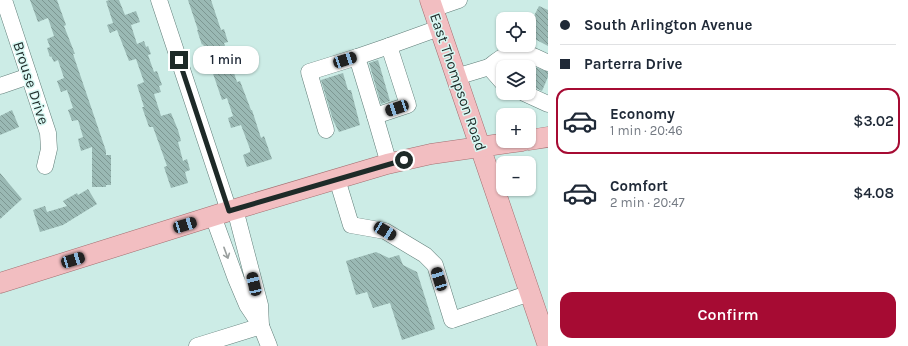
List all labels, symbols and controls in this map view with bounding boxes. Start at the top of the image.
street label: East Thompson Road [426,11,490,153]
map controls [496,12,536,196]
button: locate [496,12,536,52]
text: South Arlington Avenue [584,16,752,34]
street label: Brouse Drive [9,39,53,127]
callout: 1 min [193,46,259,74]
route end [170,51,188,69]
car [332,51,358,69]
text: 1 min [210,52,242,67]
text: Parterra Drive [584,55,682,73]
button: layers [496,60,536,100]
car [384,98,410,118]
icon: car [562,103,598,139]
text: Economy [610,105,675,123]
button: + [496,108,536,148]
text: $3.02 [853,112,894,130]
text: 1 min · 20:46 [610,123,683,138]
route start [395,151,413,169]
button: − [496,156,536,196]
icon: car [562,175,598,211]
text: Comfort [610,177,668,195]
text: $4.08 [853,184,894,202]
text: 2 min · 20:47 [610,195,685,210]
car [172,216,198,234]
car [372,220,398,242]
one-way arrow [223,246,231,258]
car [60,251,86,269]
car [430,266,448,292]
car [245,271,263,297]
button: Confirm [560,292,896,338]

